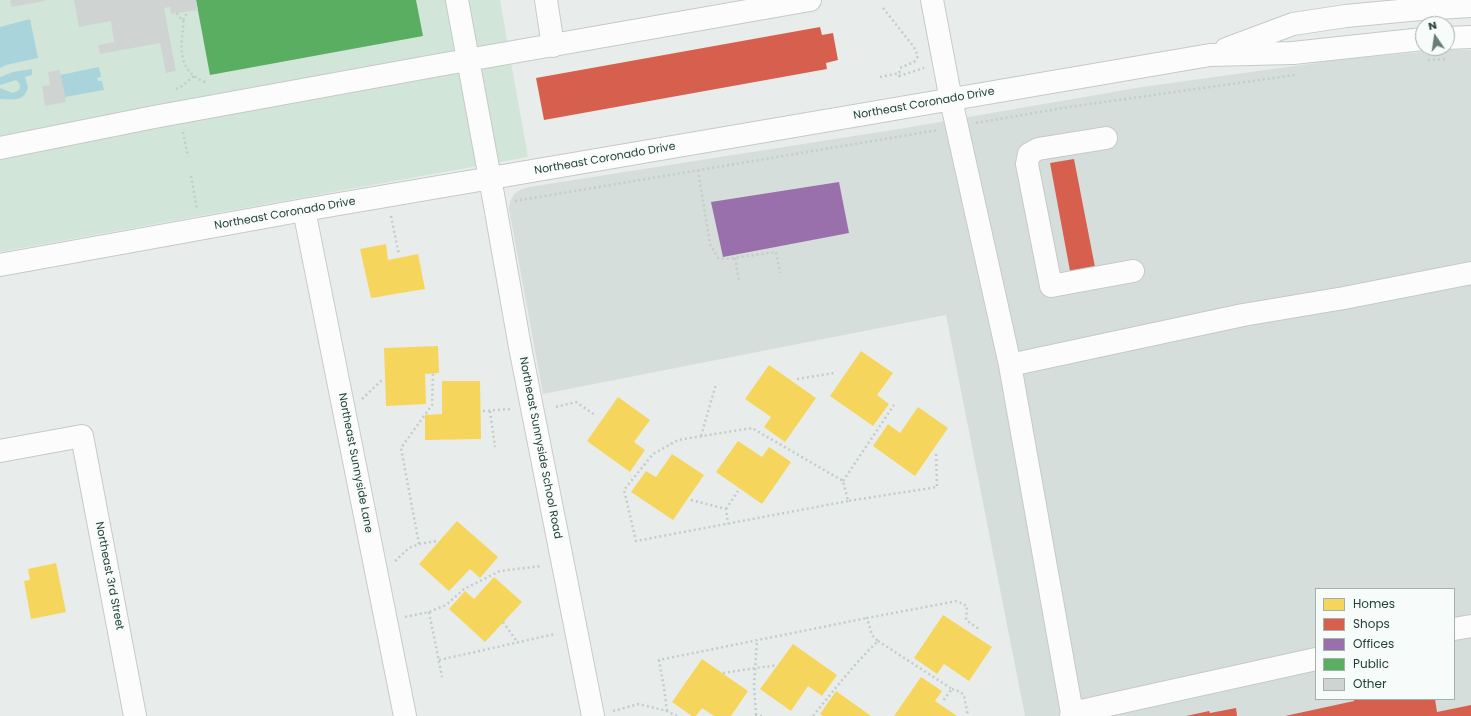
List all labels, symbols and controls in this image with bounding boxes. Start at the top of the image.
north arrow [1415,16,1455,56]
text: N [1427,17,1438,34]
street label: Northeast Coronado Drive [852,85,996,123]
street label: Northeast Coronado Drive [533,140,677,178]
street label: Northeast Coronado Drive [213,195,357,233]
street label: Northeast Sunnyside School Road [516,356,564,540]
street label: Northeast Sunnyside Lane [335,392,375,534]
street label: Northeast 3rd Street [92,521,126,631]
legend [1315,588,1455,700]
text: Homes [1353,595,1395,612]
text: Shops [1353,615,1390,632]
text: Offices [1353,635,1394,652]
text: Public [1353,655,1389,672]
text: Other [1353,675,1386,692]

